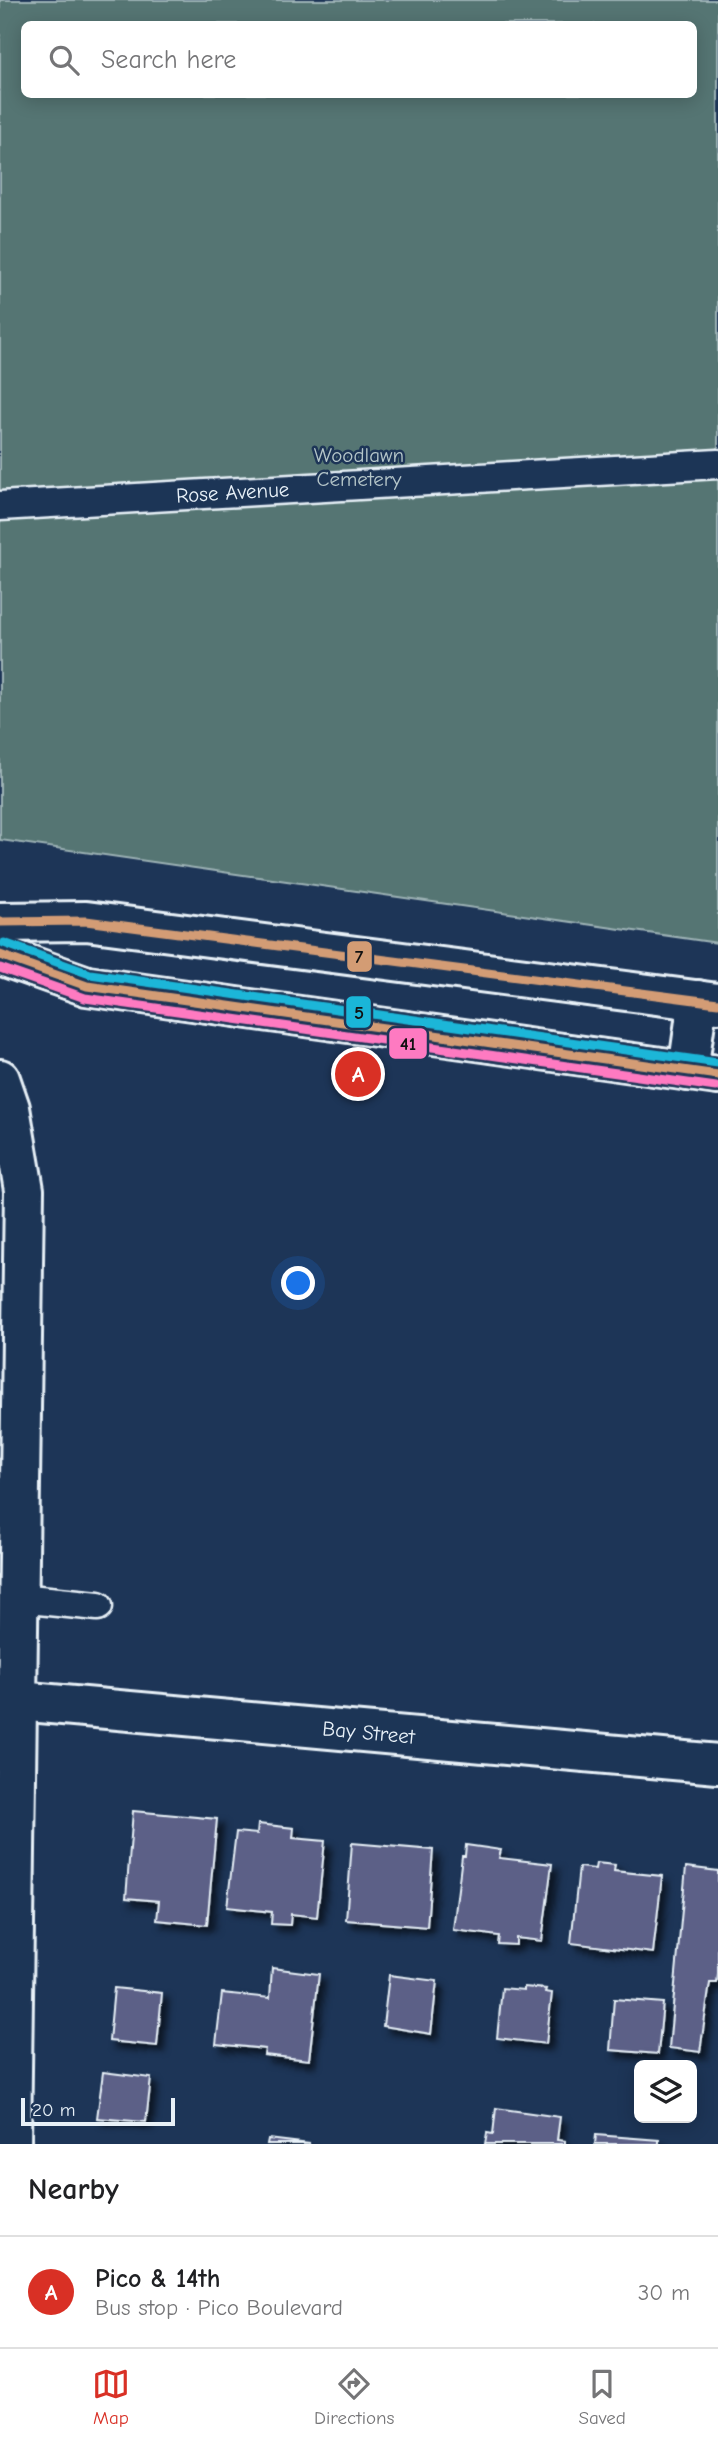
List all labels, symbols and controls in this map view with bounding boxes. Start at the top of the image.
search box [21,21,697,98]
icon: search [45,41,83,79]
text: Search here [101,45,236,75]
park label: Woodlawn Cemetery [314,443,404,491]
street label: Rose Avenue [175,477,290,508]
line badge: 7 [346,940,373,973]
text: 7 [355,946,364,968]
line badge: 5 [345,995,372,1029]
text: 5 [354,1002,364,1024]
line badge: 41 [388,1027,428,1060]
text: 41 [400,1033,416,1055]
pin: A [335,1048,381,1100]
your location [281,1266,315,1300]
street label: Bay Street [321,1716,417,1749]
map controls [634,2060,697,2123]
button: layers [634,2060,697,2123]
scale bar [21,2095,175,2127]
text: 20 m [32,2099,76,2121]
text: Nearby [28,2172,119,2207]
text: Pico & 14th [95,2264,221,2294]
text: A [45,2279,57,2306]
text: 30 m [638,2279,690,2306]
text: Bus stop · Pico Boulevard [95,2294,343,2321]
tab: Map [92,2365,130,2429]
tab: Directions [314,2365,394,2429]
tab: Saved [579,2365,626,2429]

